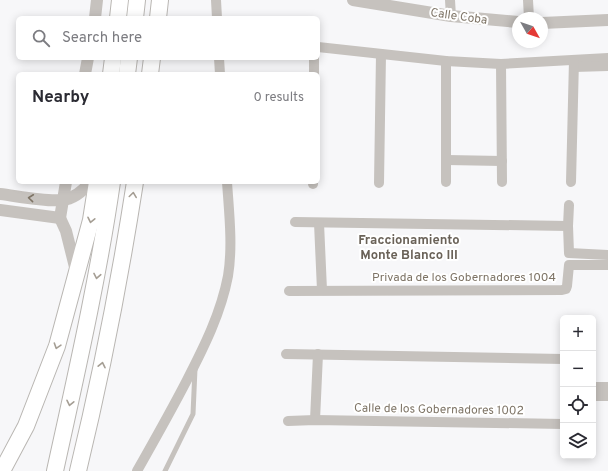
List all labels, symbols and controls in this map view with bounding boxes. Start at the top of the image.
street label: Calle Coba [429,5,488,29]
north arrow [512,12,548,48]
search box [16,16,320,60]
icon: search [30,27,52,49]
text: Search here [62,29,142,48]
text: Nearby [32,87,89,109]
text: 0 results [253,90,304,106]
one-way arrow [128,192,137,198]
one-way arrow [28,194,34,203]
one-way arrow [87,217,95,224]
district label: Fraccionamiento Monte Blanco III [358,233,460,264]
street label: Privada de los Gobernadores 1004 [372,270,556,286]
one-way arrow [93,273,102,279]
map controls [560,315,596,459]
button: + [560,315,596,351]
one-way arrow [53,342,62,349]
button: − [560,351,596,387]
one-way arrow [97,361,105,368]
button: locate [560,387,596,423]
one-way arrow [67,400,75,406]
street label: Calle de los Gobernadores 1002 [354,401,524,419]
button: layers [560,423,596,459]

